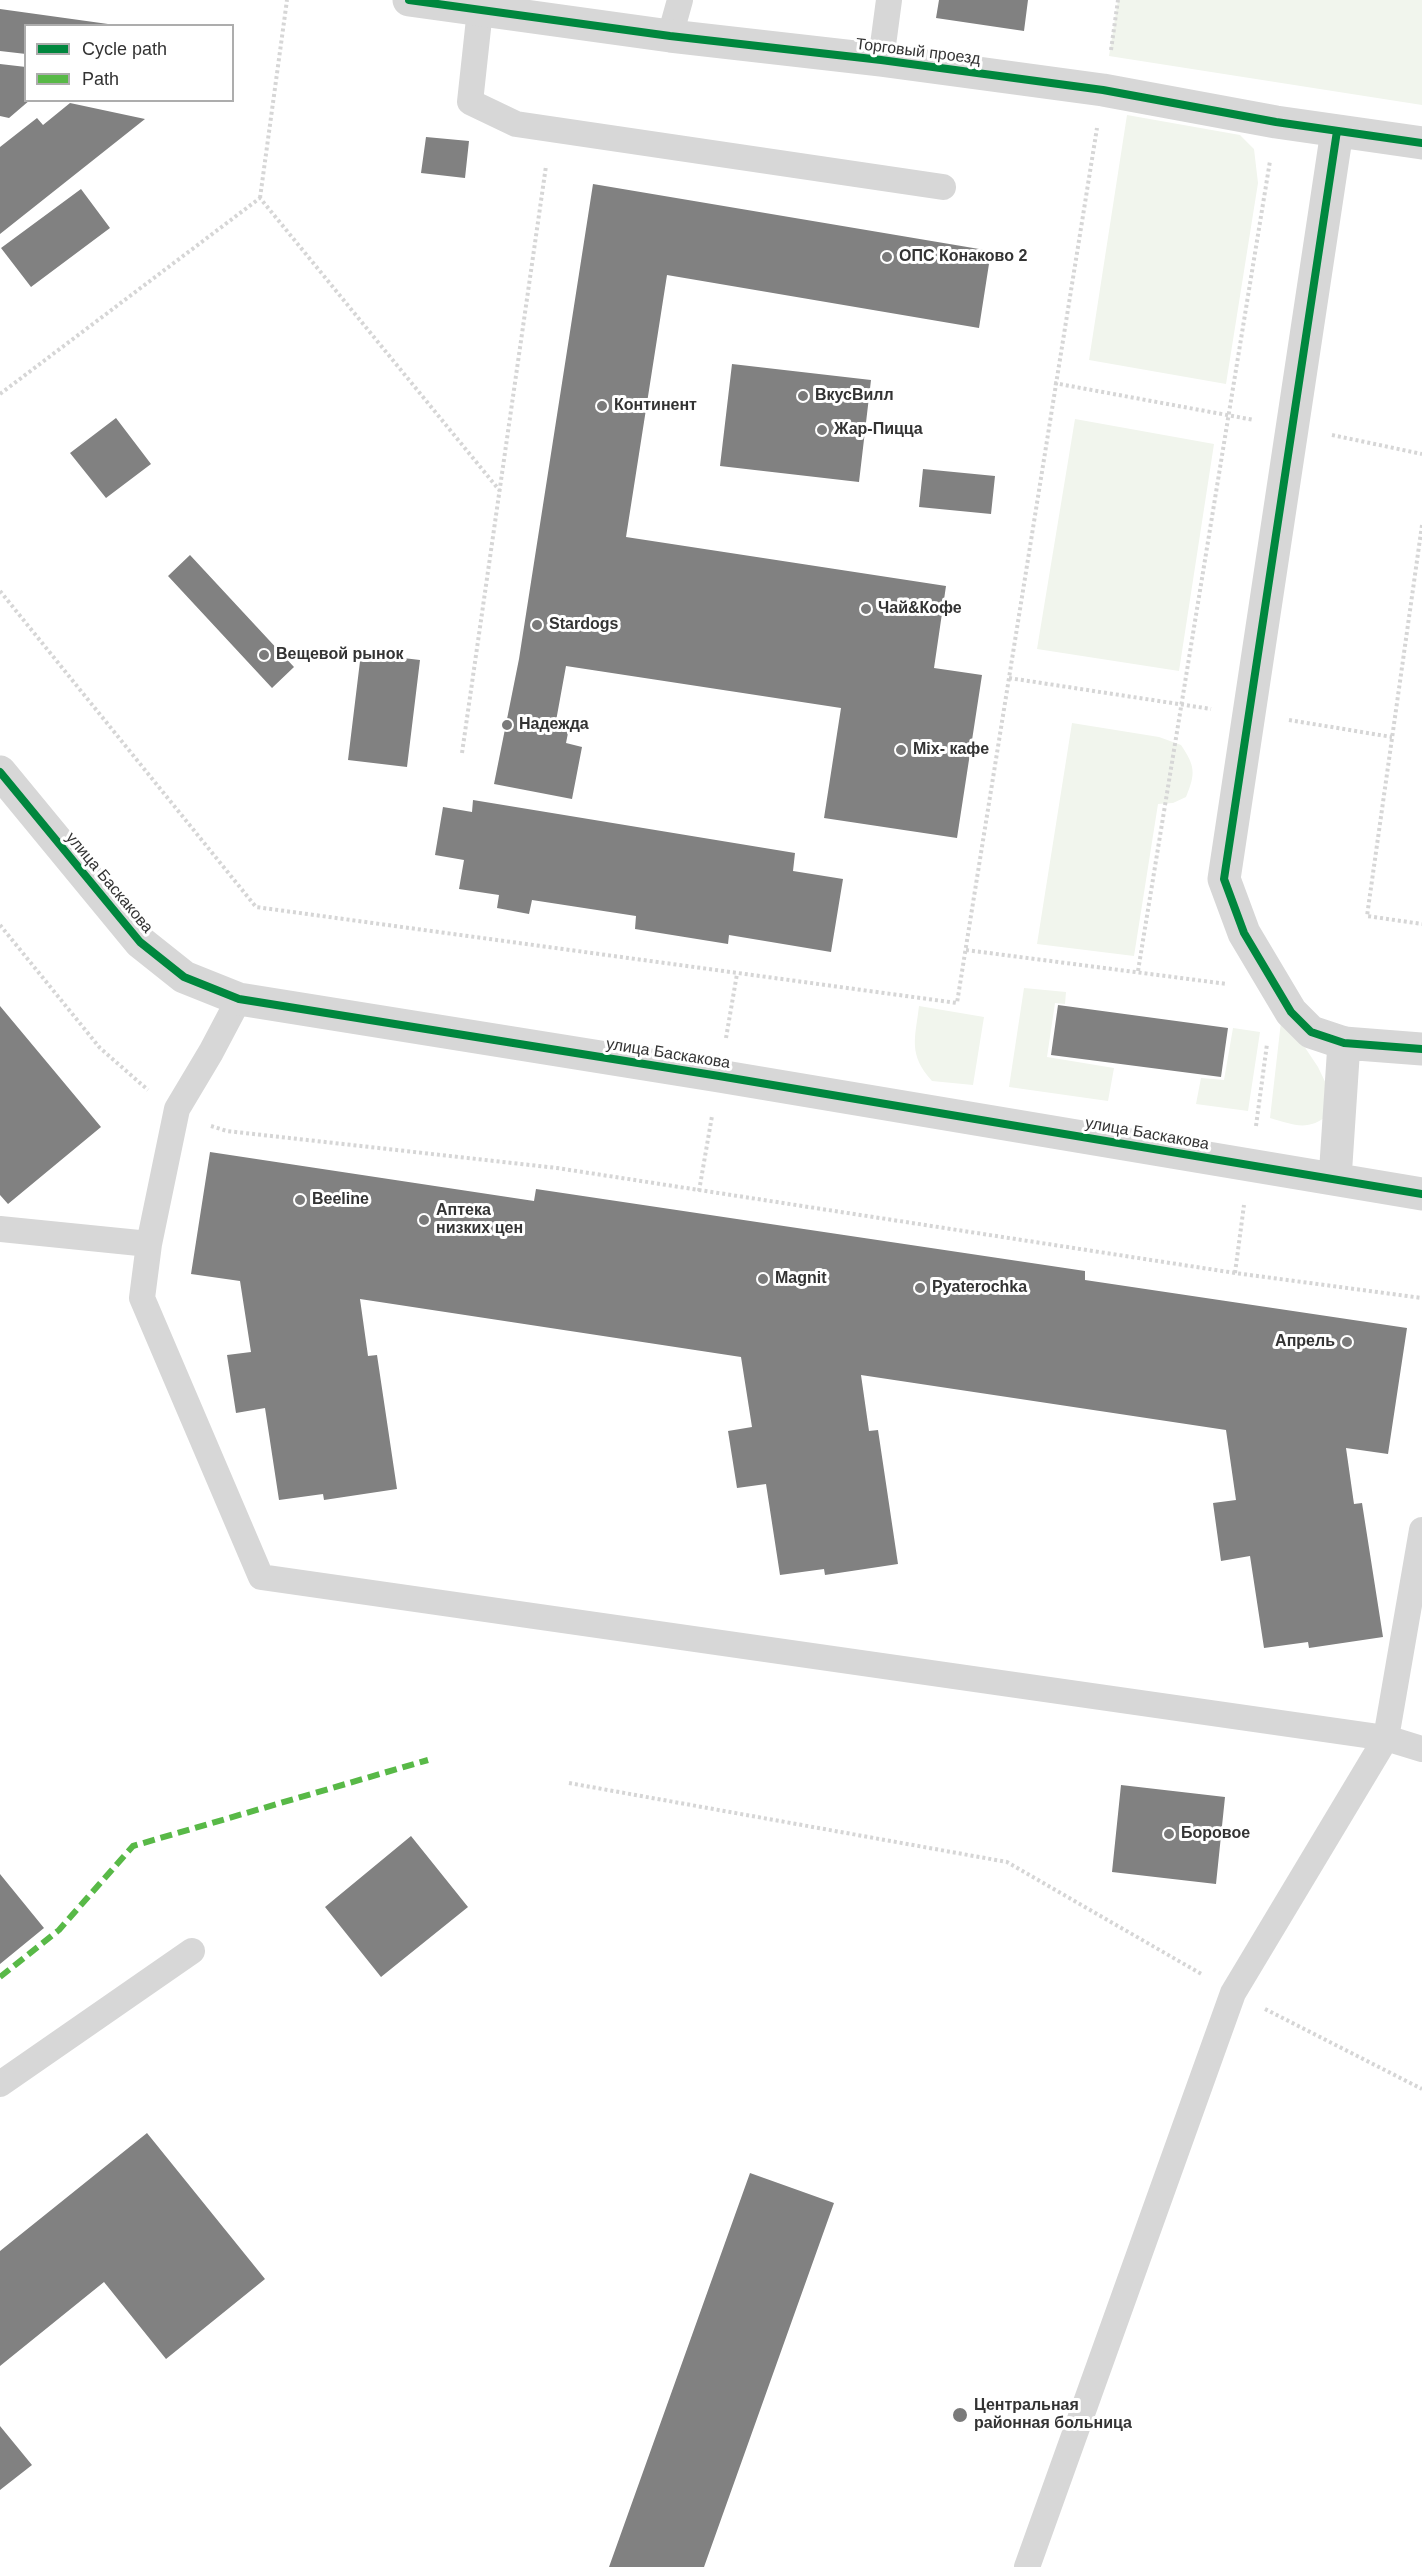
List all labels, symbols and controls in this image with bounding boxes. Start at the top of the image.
legend [24,24,234,102]
street label: Торговый проезд [855,35,981,69]
text: Cycle path [82,39,167,59]
text: Path [82,69,119,89]
place label: ОПС Конаково 2 [899,247,1027,267]
marker: ОПС Конаково 2 [880,250,894,264]
place label: ВкусВилл [815,386,894,406]
marker: ВкусВилл [796,389,810,403]
place label: Континент [614,396,697,416]
marker: Континент [595,399,609,413]
place label: Жар-Пицца [834,420,923,440]
marker: Жар-Пицца [815,423,829,437]
place label: Чай&Кофе [878,599,962,619]
marker: Чай&Кофе [859,602,873,616]
place label: Stardogs [549,615,618,635]
marker: Stardogs [530,618,544,632]
place label: Вещевой рынок [276,645,403,665]
marker: Вещевой рынок [257,648,271,662]
place label: Надежда [519,715,589,735]
marker: Надежда [500,718,514,732]
place label: Mix- кафе [913,740,989,760]
marker: Mix- кафе [894,743,908,757]
street label: улица Баскакова [61,829,157,937]
street label: улица Баскакова [605,1035,731,1073]
street label: улица Баскакова [1084,1114,1210,1154]
place label: Beeline [312,1190,369,1210]
marker: Beeline [293,1193,307,1207]
place label: Аптека низких цен [436,1201,523,1239]
marker: Аптека низких цен [417,1213,431,1227]
place label: Magnit [775,1269,827,1289]
marker: Magnit [756,1272,770,1286]
place label: Pyaterochka [932,1278,1027,1298]
marker: Pyaterochka [913,1281,927,1295]
place label: Апрель [1275,1332,1335,1352]
marker: Апрель [1340,1335,1354,1349]
place label: Боровое [1181,1824,1250,1844]
marker: Боровое [1162,1827,1176,1841]
place label: Центральная районная больница [974,2396,1132,2434]
marker: Центральная районная больница [951,2406,969,2424]

